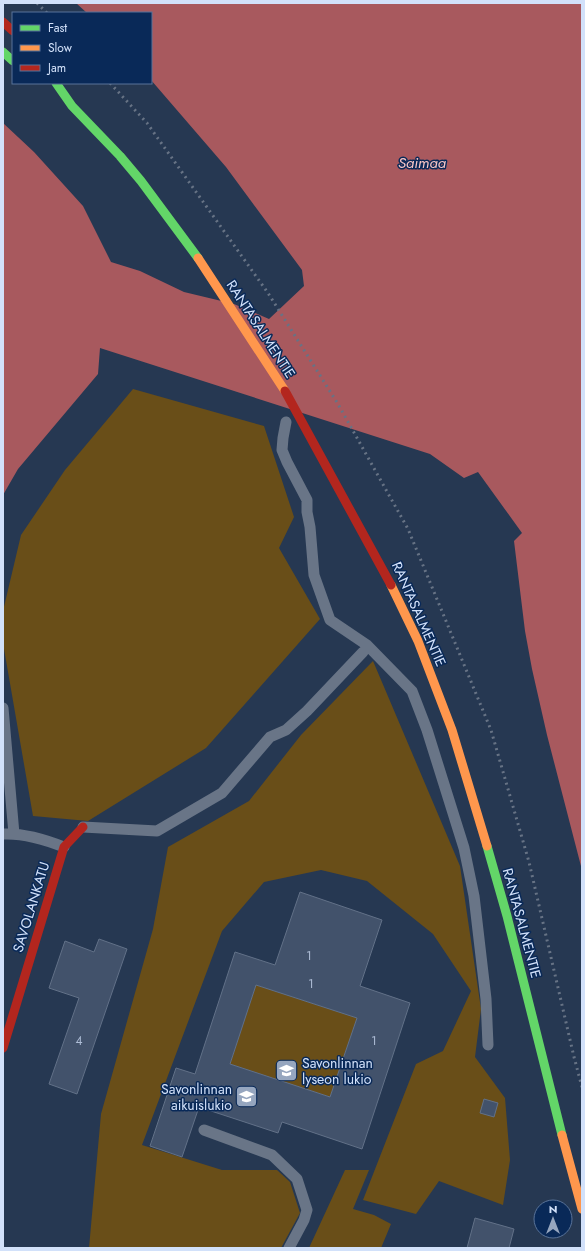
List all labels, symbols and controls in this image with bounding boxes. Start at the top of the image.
legend [12,12,152,84]
text: Fast [48,19,67,37]
text: Slow [48,39,73,57]
text: Jam [46,59,66,77]
water label: Saimaa [398,152,447,174]
street label: RANTASALMENTIE [222,276,300,382]
street label: RANTASALMENTIE [387,558,451,670]
street label: SAVOLANKATU [8,859,54,955]
street label: RANTASALMENTIE [498,866,546,980]
house number: 1 [306,947,312,965]
house number: 1 [308,975,314,993]
house number: 4 [76,1032,83,1050]
house number: 1 [371,1032,377,1050]
place label: Savonlinnan lyseon lukio [302,1053,373,1089]
school or university icon: Savonlinnan lyseon lukio [273,1058,299,1084]
place label: Savonlinnan aikuislukio [161,1079,232,1115]
school or university icon: Savonlinnan aikuislukio [234,1084,260,1110]
north arrow [533,1199,573,1239]
text: N [549,1201,557,1217]

